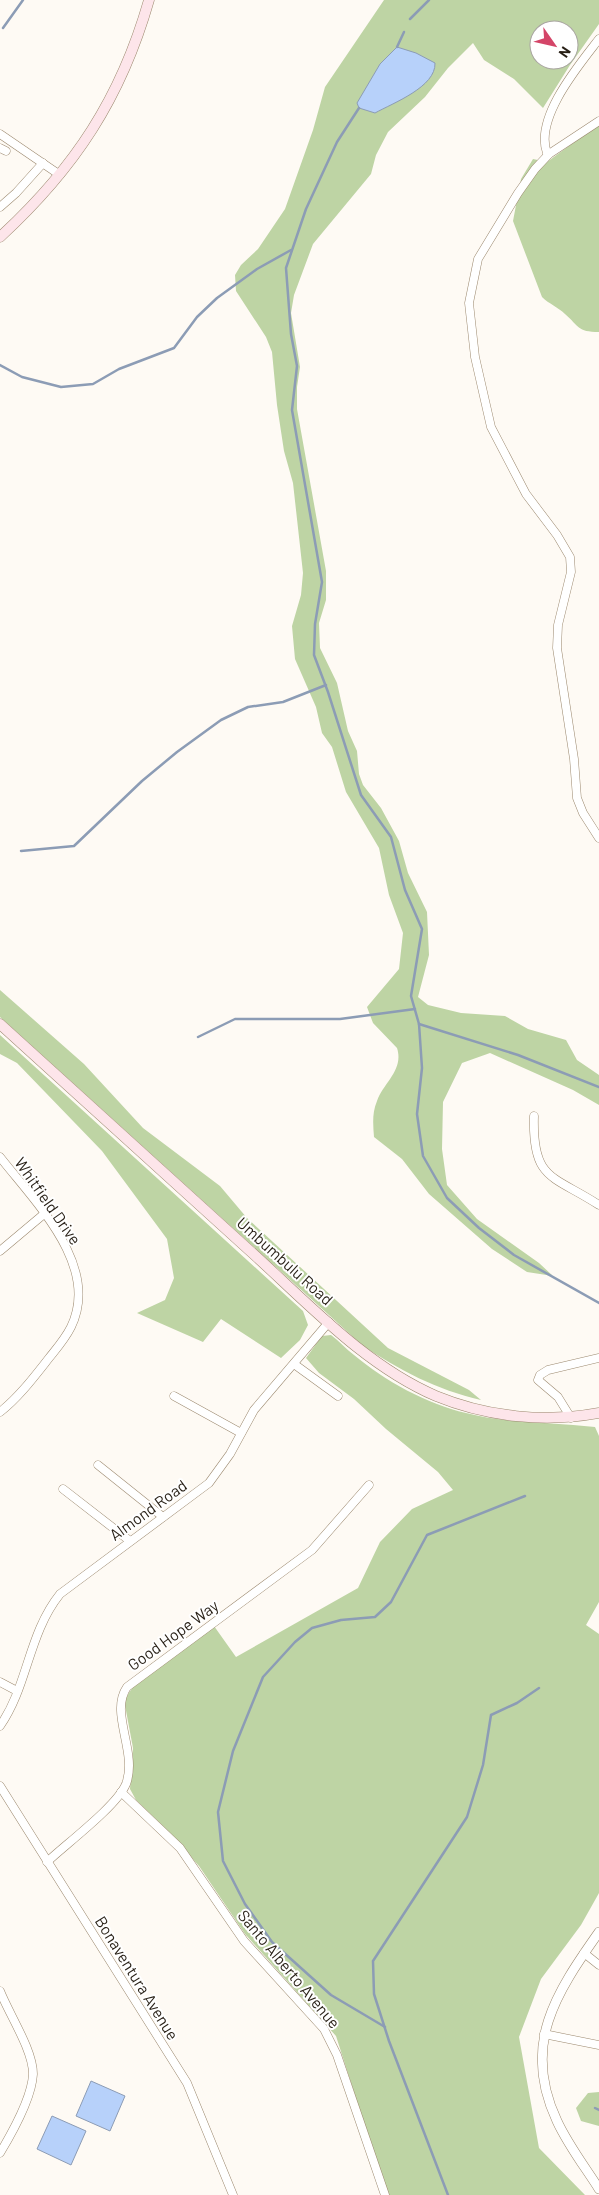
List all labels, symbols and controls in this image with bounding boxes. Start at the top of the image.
north arrow [529,20,579,70]
text: N [556,44,575,61]
street label: Whitfield Drive [11,1153,85,1248]
street label: Umbumbulu Road [234,1213,337,1309]
street label: Almond Road [105,1475,190,1544]
street label: Good Hope Way [124,1595,222,1674]
street label: Santo Alberto Avenue [234,1906,344,2032]
street label: Bonaventura Avenue [92,1912,183,2043]

